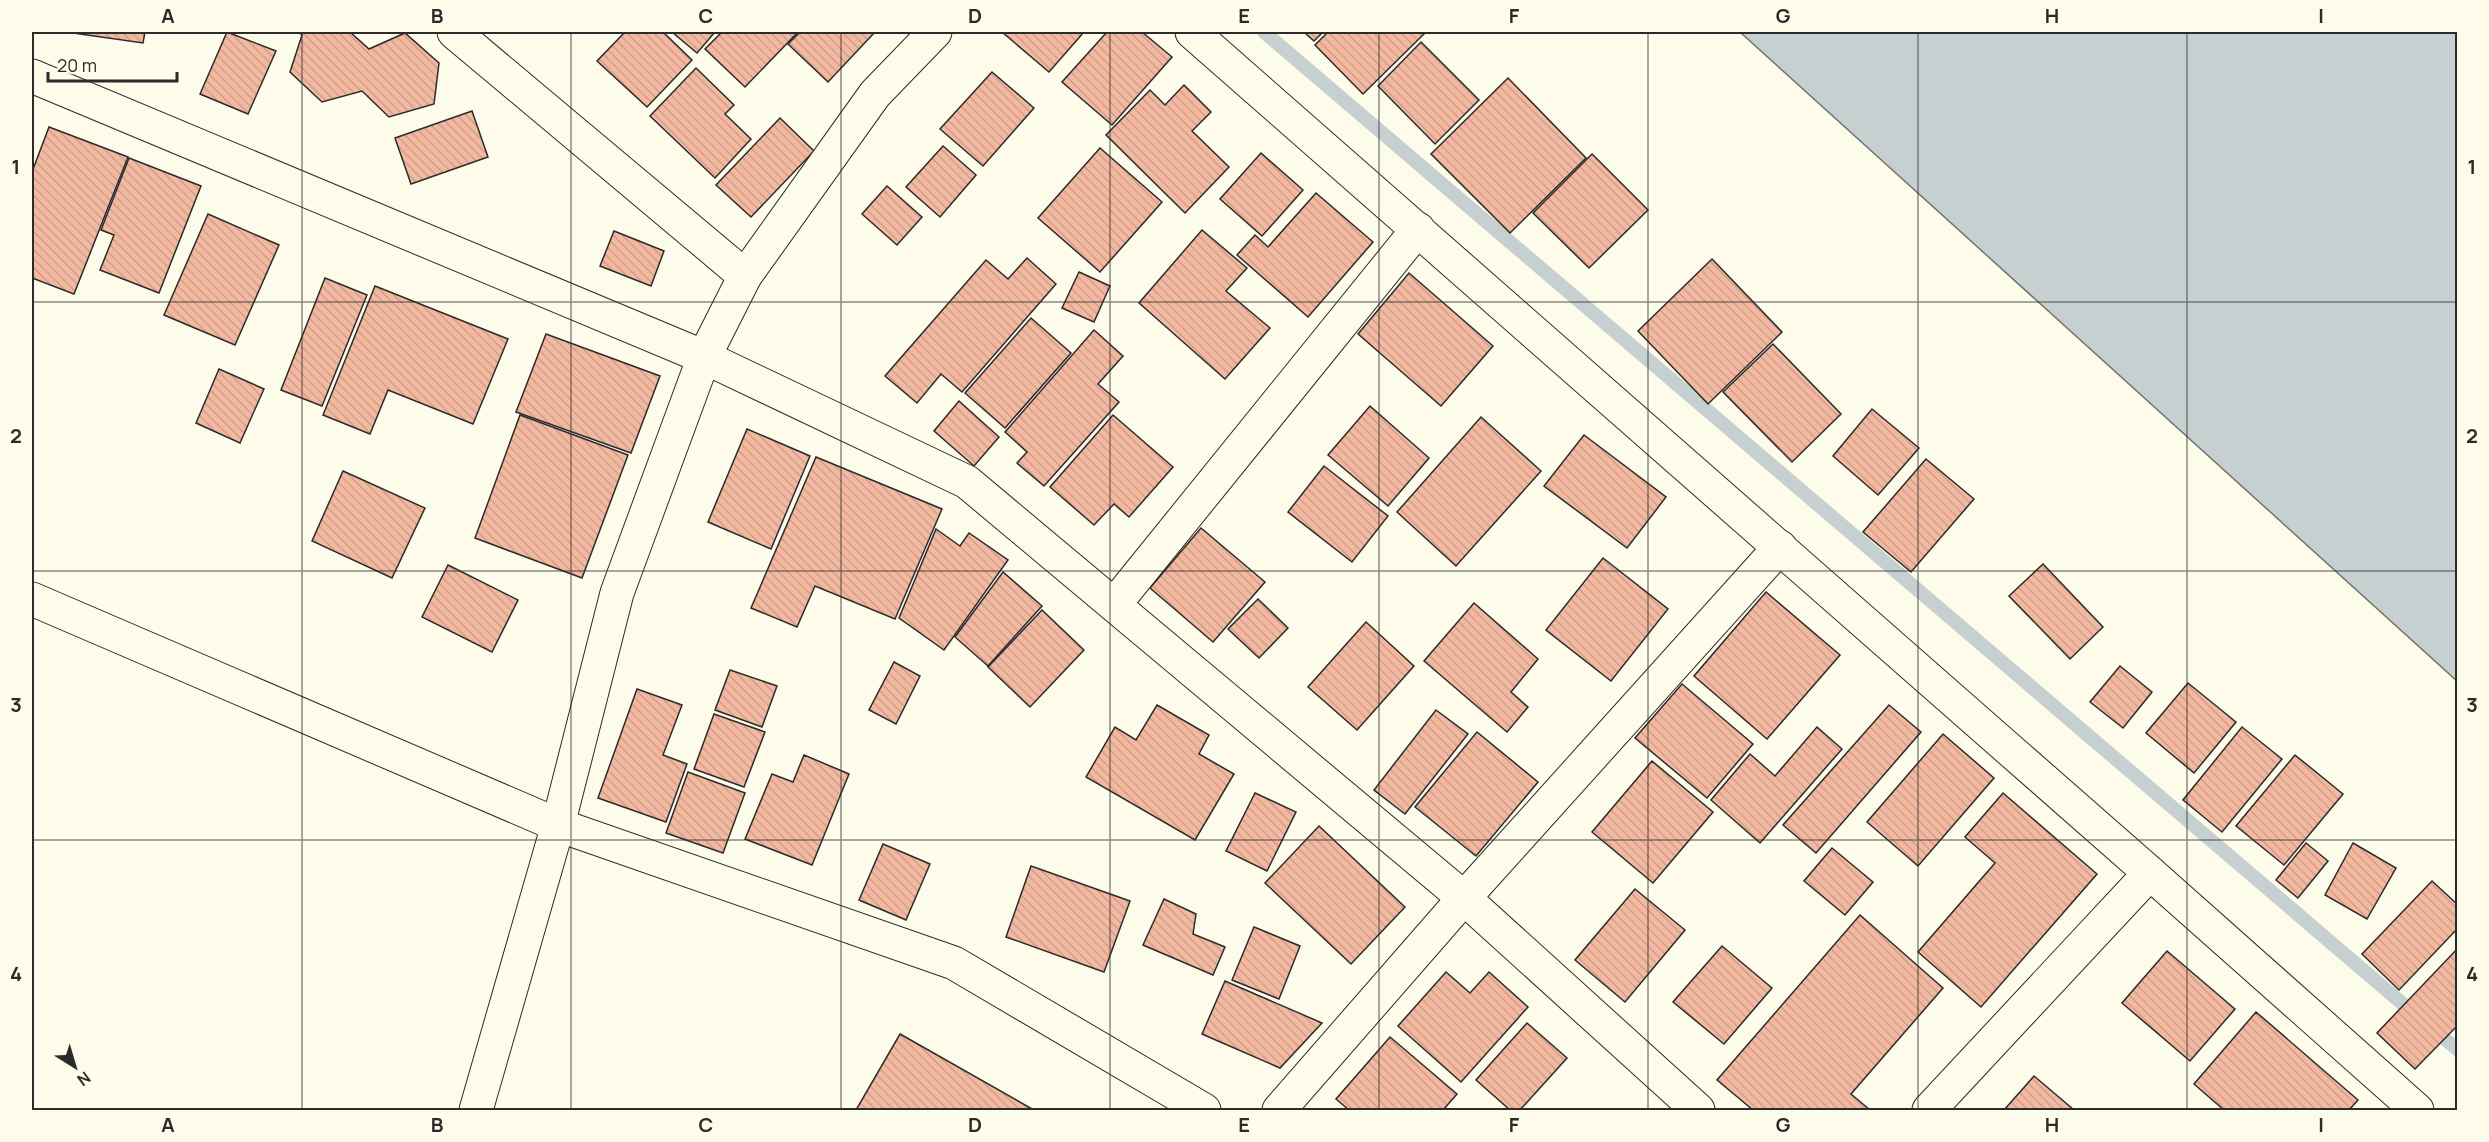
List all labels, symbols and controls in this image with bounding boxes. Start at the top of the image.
text: A [161,2,175,29]
text: B [431,2,444,29]
text: C [699,2,713,29]
text: D [968,2,982,29]
text: E [1238,2,1250,29]
text: F [1509,2,1520,29]
text: G [1776,2,1791,29]
text: H [2045,2,2059,29]
text: I [2318,2,2324,29]
scale bar [48,45,177,83]
text: 20 m [57,53,97,77]
text: 1 [12,153,20,180]
text: 1 [2468,153,2476,180]
text: 2 [10,422,22,449]
text: 2 [2466,422,2478,449]
text: 3 [10,691,22,718]
text: 3 [2466,691,2478,718]
text: 4 [10,960,22,987]
text: 4 [2466,960,2478,987]
north arrow [45,1037,105,1097]
text: N [73,1067,95,1091]
text: A [161,1111,175,1138]
text: B [431,1111,444,1138]
text: C [699,1111,713,1138]
text: D [968,1111,982,1138]
text: E [1238,1111,1250,1138]
text: F [1509,1111,1520,1138]
text: G [1776,1111,1791,1138]
text: H [2045,1111,2059,1138]
text: I [2318,1111,2324,1138]

